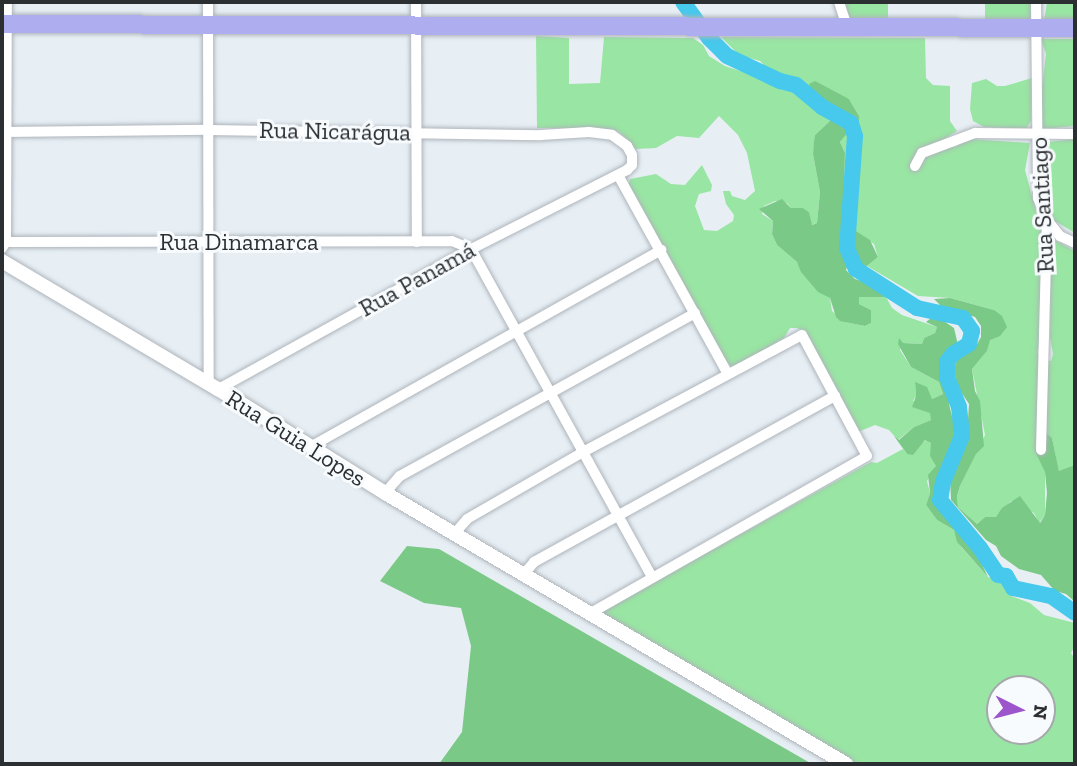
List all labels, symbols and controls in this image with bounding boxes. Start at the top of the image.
street label: Rua Nicarágua [259,115,411,147]
street label: Rua Santiago [1024,136,1060,274]
street label: Rua Dinamarca [159,228,319,256]
street label: Rua Panamá [354,235,480,323]
street label: Rua Guia Lopes [221,384,371,492]
north arrow [986,675,1056,745]
text: N [1028,704,1053,720]

